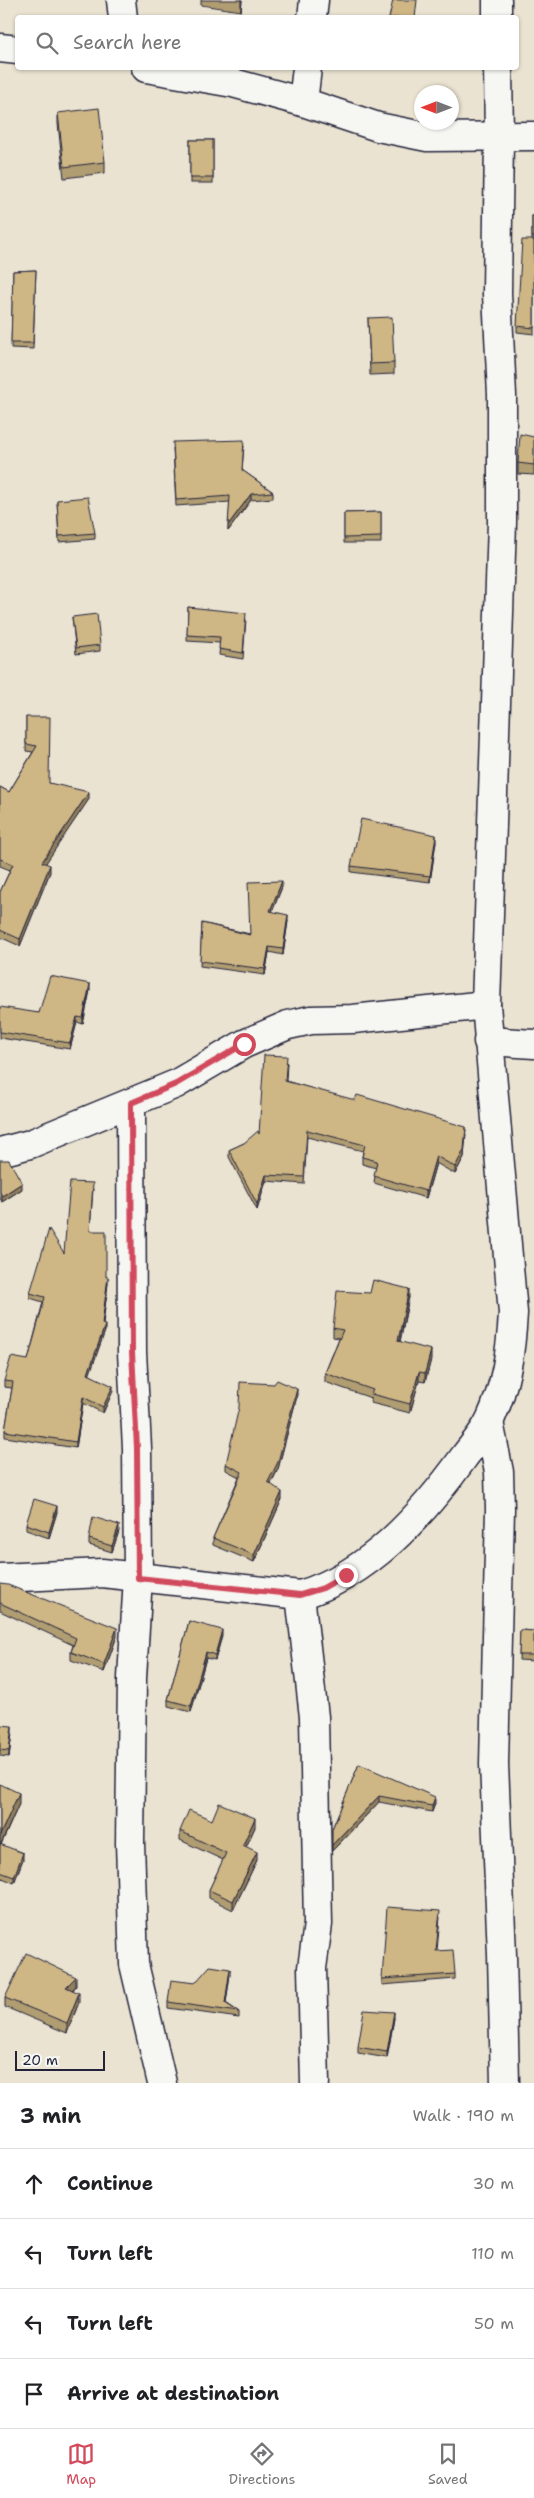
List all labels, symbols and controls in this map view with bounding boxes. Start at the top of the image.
search box [15,15,519,70]
icon: search [33,29,61,57]
text: Search here [73,30,182,55]
north arrow [414,85,459,130]
route start [233,1033,256,1056]
route end [335,1564,358,1587]
scale bar [15,2048,105,2071]
text: 20 m [22,2051,58,2069]
text: 3 min [20,2102,81,2130]
text: Walk · 190 m [412,2105,514,2126]
icon: ahead [20,2170,48,2198]
text: Continue [67,2171,153,2196]
text: 30 m [473,2173,514,2194]
icon: left [20,2240,48,2268]
text: Turn left [67,2241,153,2266]
text: 110 m [471,2243,514,2264]
icon: left [20,2310,48,2338]
text: Turn left [67,2311,153,2336]
text: 50 m [474,2313,514,2334]
icon: arrive [20,2380,48,2408]
text: Arrive at destination [67,2381,279,2406]
tab: Map [66,2440,96,2488]
tab: Directions [229,2440,296,2488]
tab: Saved [428,2440,468,2488]

